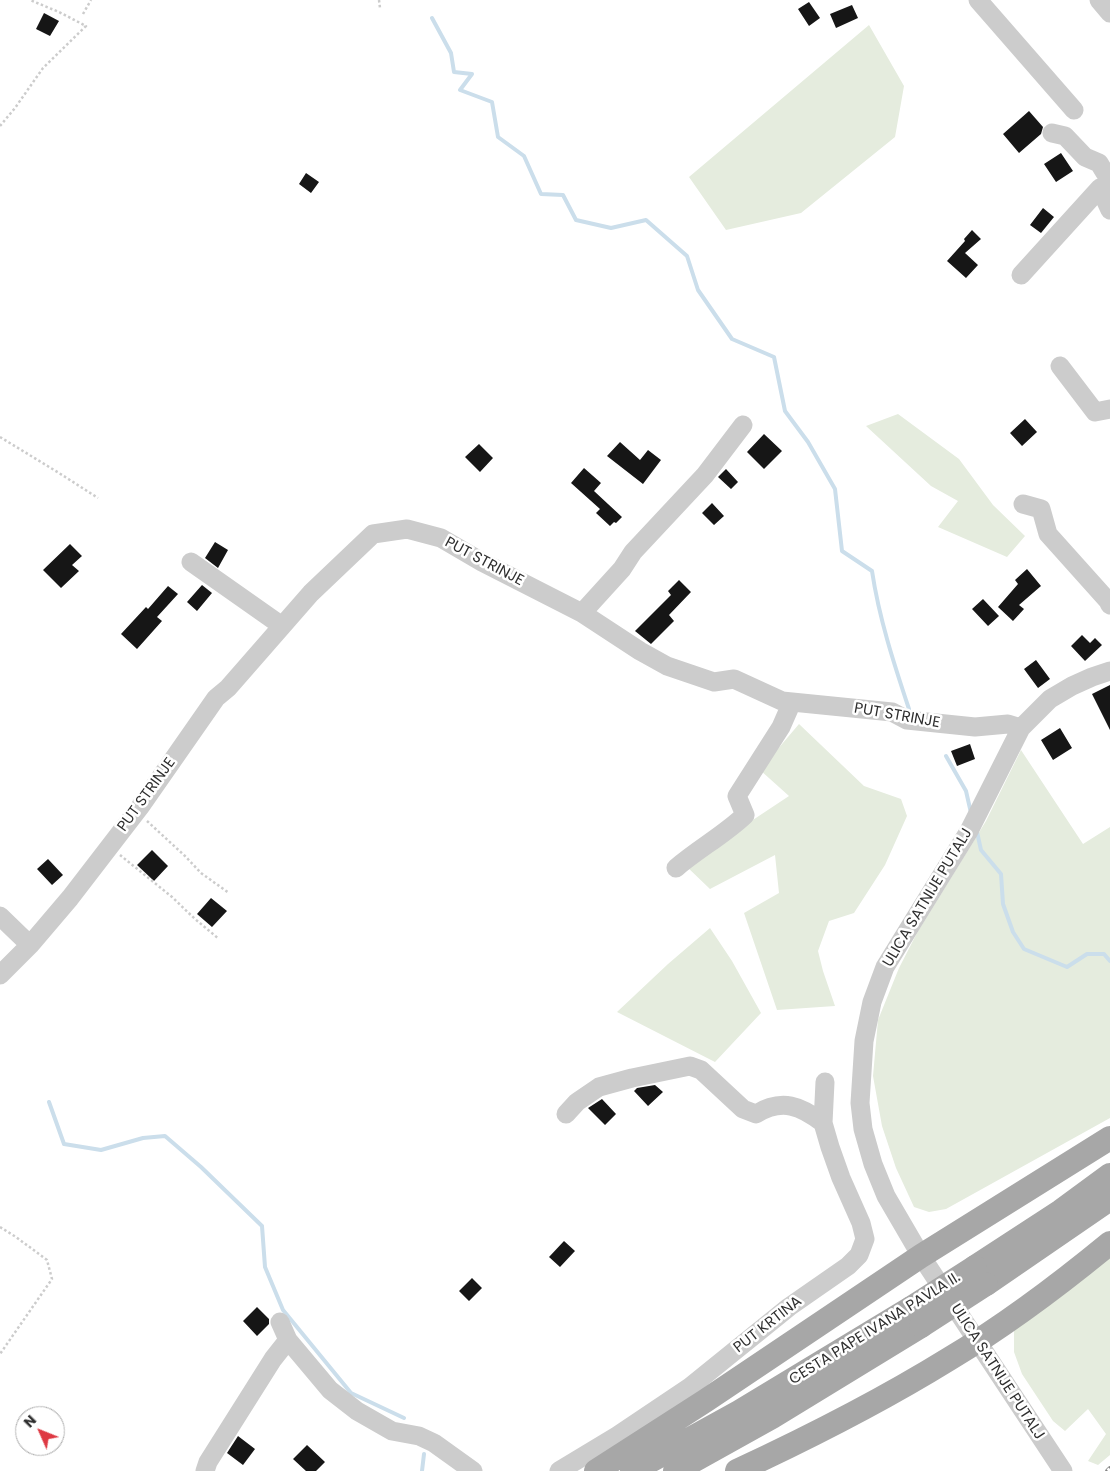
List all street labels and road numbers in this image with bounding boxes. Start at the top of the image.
street label: PUT STRINJE [441,534,527,590]
street label: PUT STRINJE [853,700,941,732]
street label: PUT STRINJE [114,755,180,835]
street label: ULICA SATNIJE PUTALJ [880,825,976,971]
street label: CESTA PAPE IVANA PAVLA II. [786,1269,964,1389]
street label: PUT KRTINA [730,1293,806,1357]
street label: ULICA SATNIJE PUTALJ [946,1301,1048,1443]

